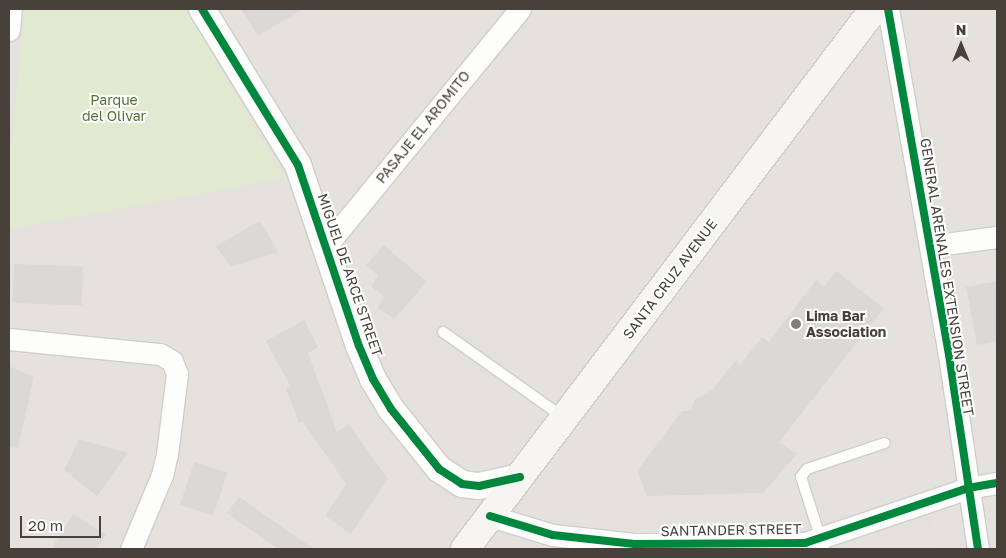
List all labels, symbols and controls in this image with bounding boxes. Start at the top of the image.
north arrow [936,20,986,70]
text: N [956,21,966,38]
street label: PASAJE EL AROMITO [372,67,474,187]
park label: Parque del Olivar [82,92,146,124]
street label: GENERAL ARENALES EXTENSION STREET [917,137,977,417]
street label: MIGUEL DE ARCE STREET [314,191,386,359]
street label: SANTA CRUZ AVENUE [619,216,721,342]
place label: Lima Bar Association [806,308,886,341]
marker: Lima Bar Association [790,318,802,330]
scale bar [22,506,104,538]
text: 20 m [28,516,63,534]
street label: SANTANDER STREET [661,520,801,540]

